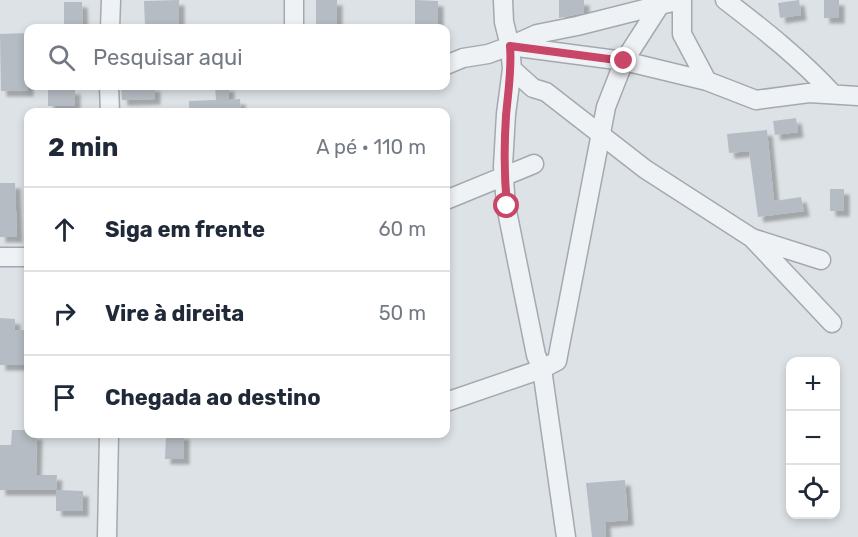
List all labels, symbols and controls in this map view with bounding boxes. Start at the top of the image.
search box [24,24,450,90]
icon: search [45,41,78,74]
text: Pesquisar aqui [93,44,243,71]
route end [610,47,636,73]
text: 2 min [48,132,118,163]
text: A pé · 110 m [316,135,426,159]
route start [493,192,519,218]
icon: ahead [48,213,81,246]
text: Siga em frente [105,216,265,243]
text: 60 m [379,217,426,241]
icon: right [48,297,81,330]
text: Vire à direita [105,300,244,327]
text: 50 m [379,301,426,325]
map controls [786,357,840,519]
button: + [786,357,840,411]
icon: arrive [48,381,81,414]
text: Chegada ao destino [105,384,321,411]
button: − [786,411,840,465]
button: locate [786,465,840,519]

